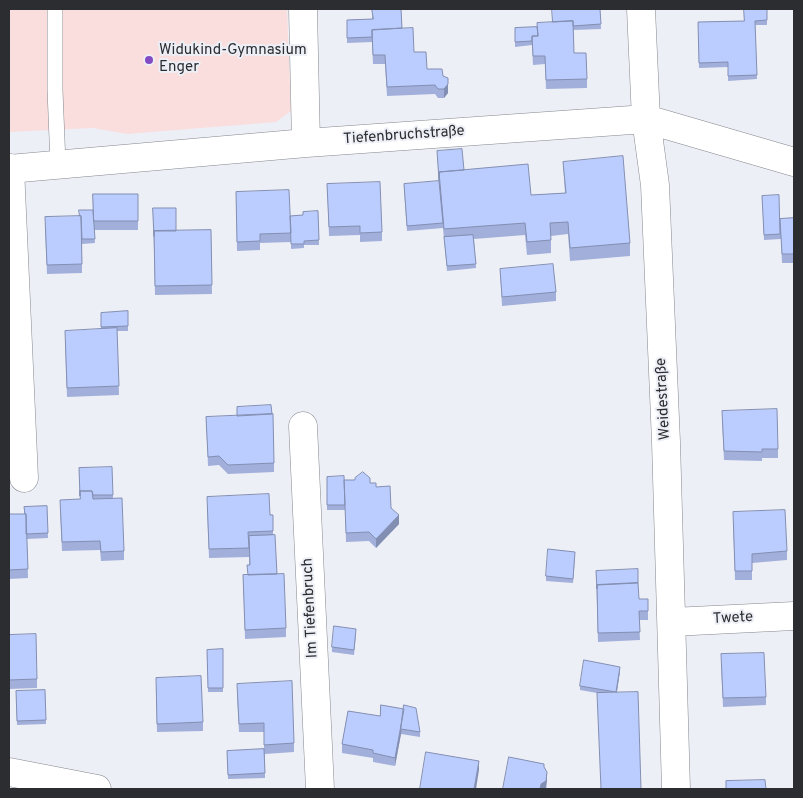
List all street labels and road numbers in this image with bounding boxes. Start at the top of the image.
street label: Tiefenbruchstraße [343,123,465,149]
street label: Weidestraße [653,357,675,441]
street label: Im Tiefenbruch [299,557,323,659]
street label: Twete [712,609,754,629]

